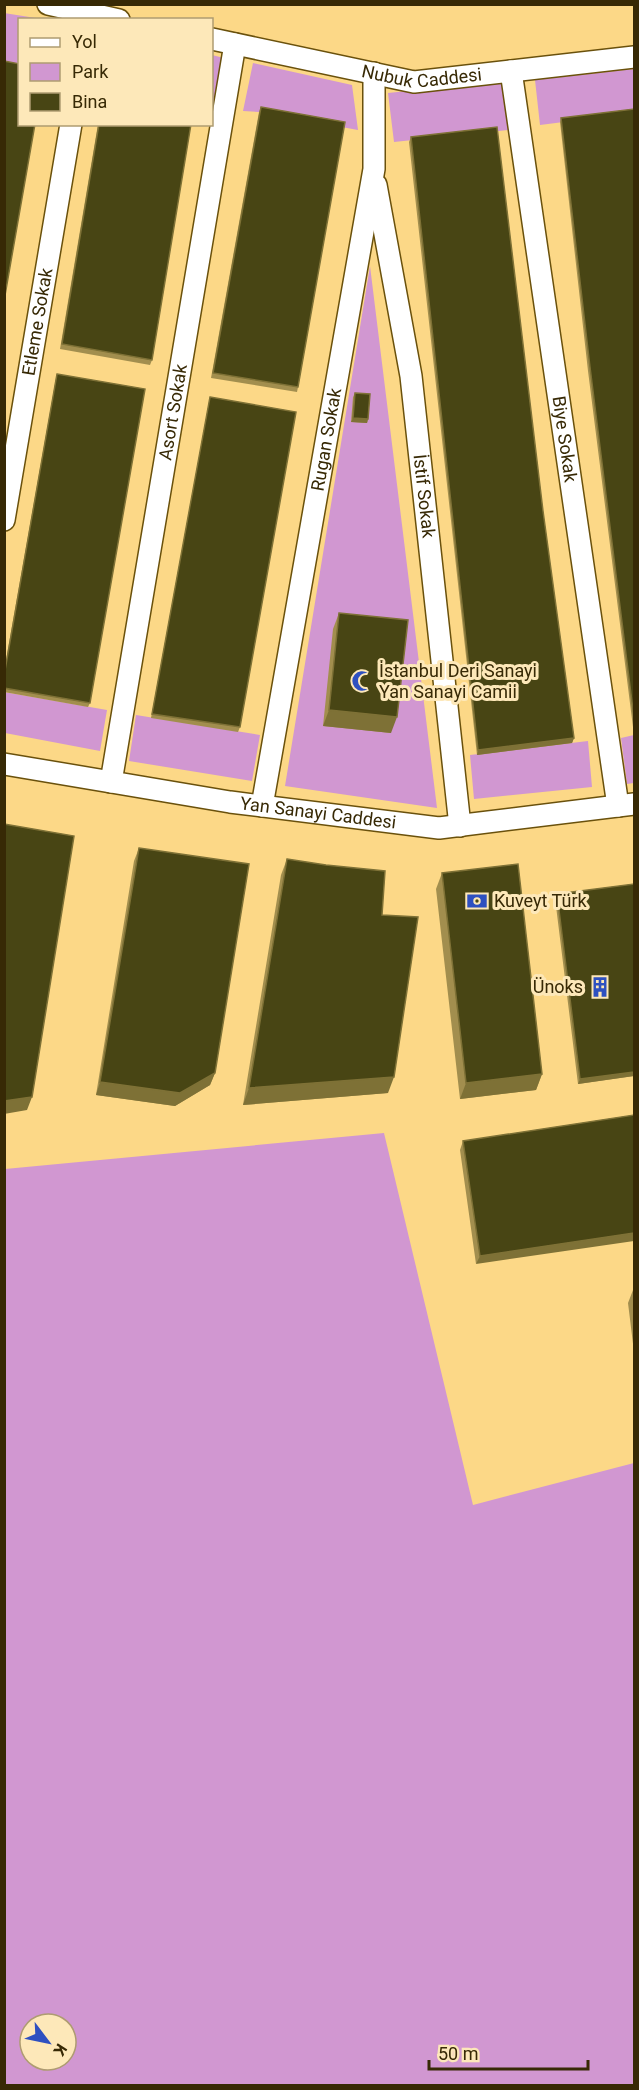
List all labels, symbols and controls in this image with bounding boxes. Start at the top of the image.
legend [18,18,213,126]
text: Yol [72,31,97,52]
street label: Nubuk Caddesi [360,60,483,92]
text: Park [72,61,109,82]
text: Bina [72,91,107,112]
street label: Etleme Sokak [18,265,57,377]
street label: Asort Sokak [154,362,191,462]
street label: Rugan Sokak [307,385,345,493]
street label: Biye Sokak [548,394,582,484]
street label: İstif Sokak [410,453,440,540]
place label: İstanbul Deri Sanayi Yan Sanayi Camii [379,660,537,702]
mosque icon: İstanbul Deri Sanayi Yan Sanayi Camii [350,669,374,693]
street label: Yan Sanayi Caddesi [239,792,397,833]
bank icon: Kuveyt Türk [465,889,489,913]
place label: Kuveyt Türk [494,890,587,911]
building icon: Ünoks [588,975,612,999]
place label: Ünoks [533,976,583,997]
north arrow [18,2012,78,2072]
scale bar [429,2033,588,2071]
text: K [49,2040,71,2060]
text: 50 m [438,2043,478,2064]

